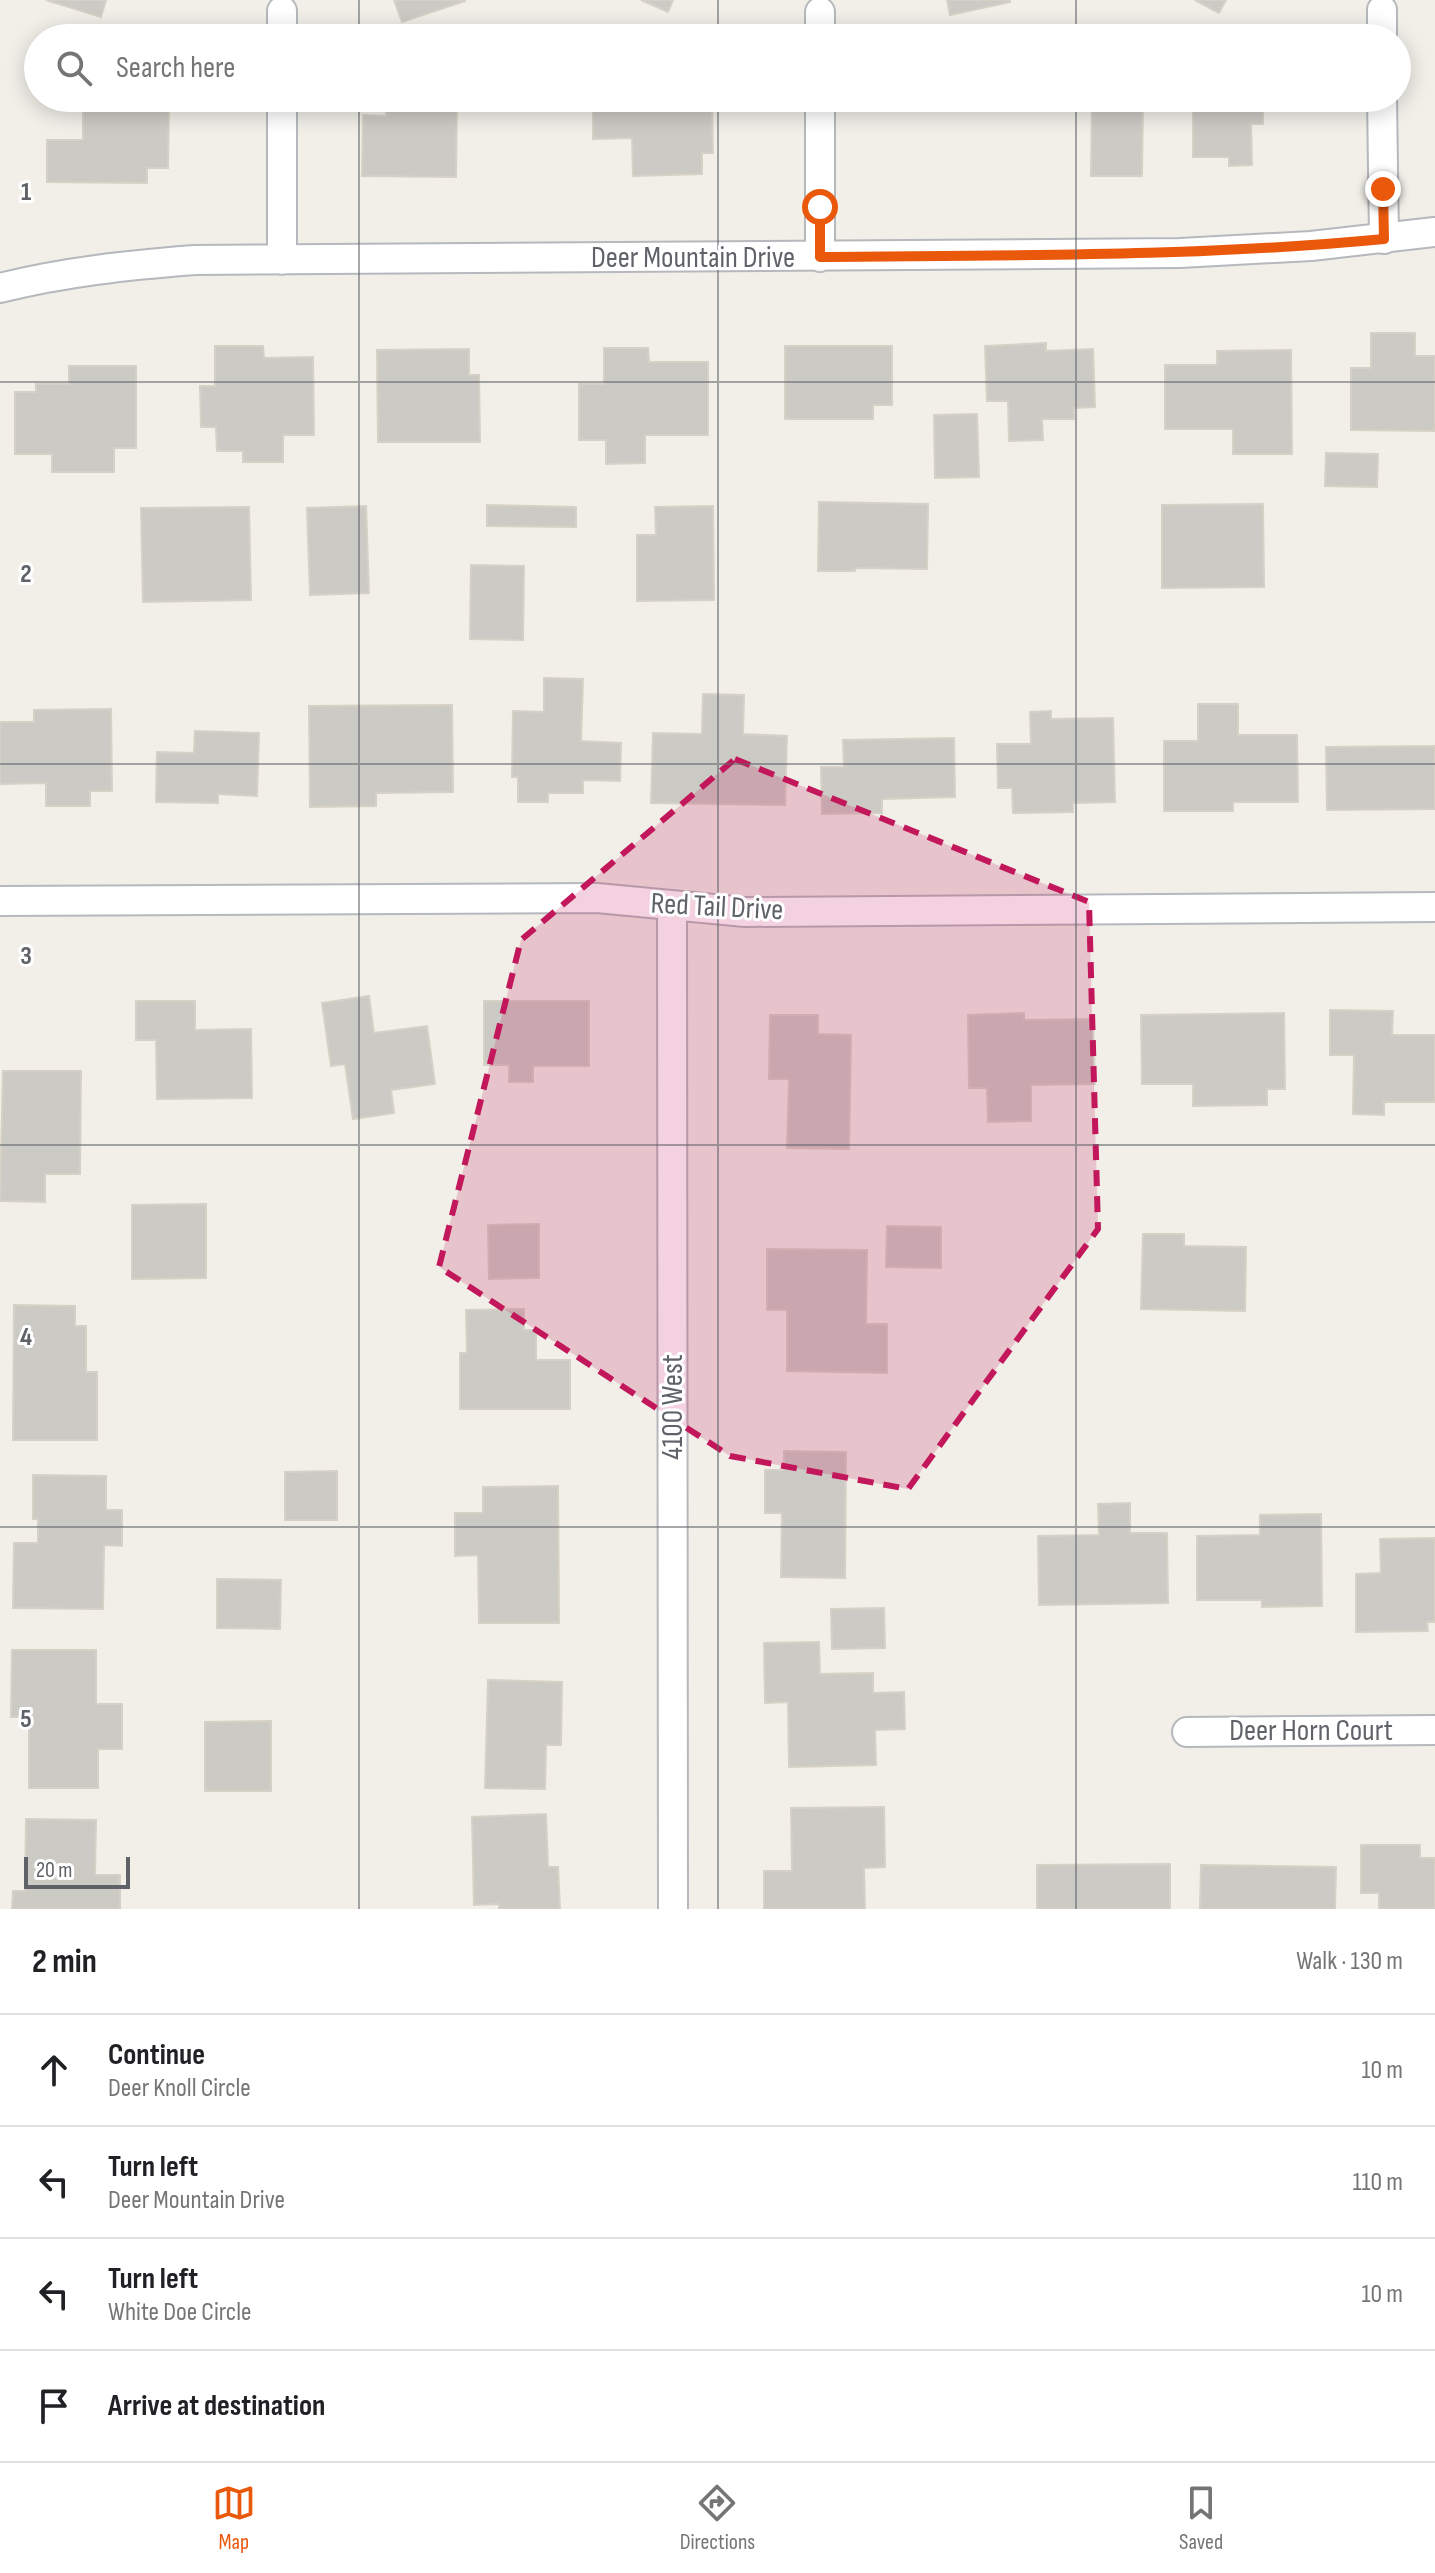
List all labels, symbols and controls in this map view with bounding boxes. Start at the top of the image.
search box [24,24,1411,112]
icon: search [52,46,96,90]
text: Search here [116,50,235,86]
route end [1365,171,1401,207]
text: 1 [21,177,31,208]
route start [802,189,838,225]
street label: Deer Mountain Drive [591,240,795,276]
text: 2 [20,559,32,590]
street label: Red Tail Drive [650,886,784,928]
text: 3 [20,941,32,972]
text: 4 [20,1322,32,1353]
street label: 4100 West [655,1354,691,1460]
text: 5 [20,1704,32,1735]
street label: Deer Horn Court [1229,1713,1393,1749]
scale bar [24,1853,130,1889]
text: 20 m [36,1857,73,1884]
text: 2 min [32,1941,97,1982]
text: Walk · 130 m [1296,1946,1403,1977]
text: Continue [108,2037,205,2073]
icon: ahead [32,2048,76,2092]
text: 10 m [1361,2055,1403,2086]
text: Deer Knoll Circle [108,2073,251,2104]
text: Turn left [108,2149,198,2185]
icon: left [32,2160,76,2204]
text: 110 m [1352,2167,1403,2198]
text: Deer Mountain Drive [108,2185,285,2216]
text: Turn left [108,2261,198,2297]
icon: left [32,2272,76,2316]
text: 10 m [1361,2279,1403,2310]
text: White Doe Circle [108,2297,252,2328]
icon: arrive [32,2384,76,2428]
text: Arrive at destination [108,2388,325,2424]
tab: Map [212,2481,256,2556]
tab: Directions [680,2481,755,2556]
tab: Saved [1179,2481,1223,2556]

